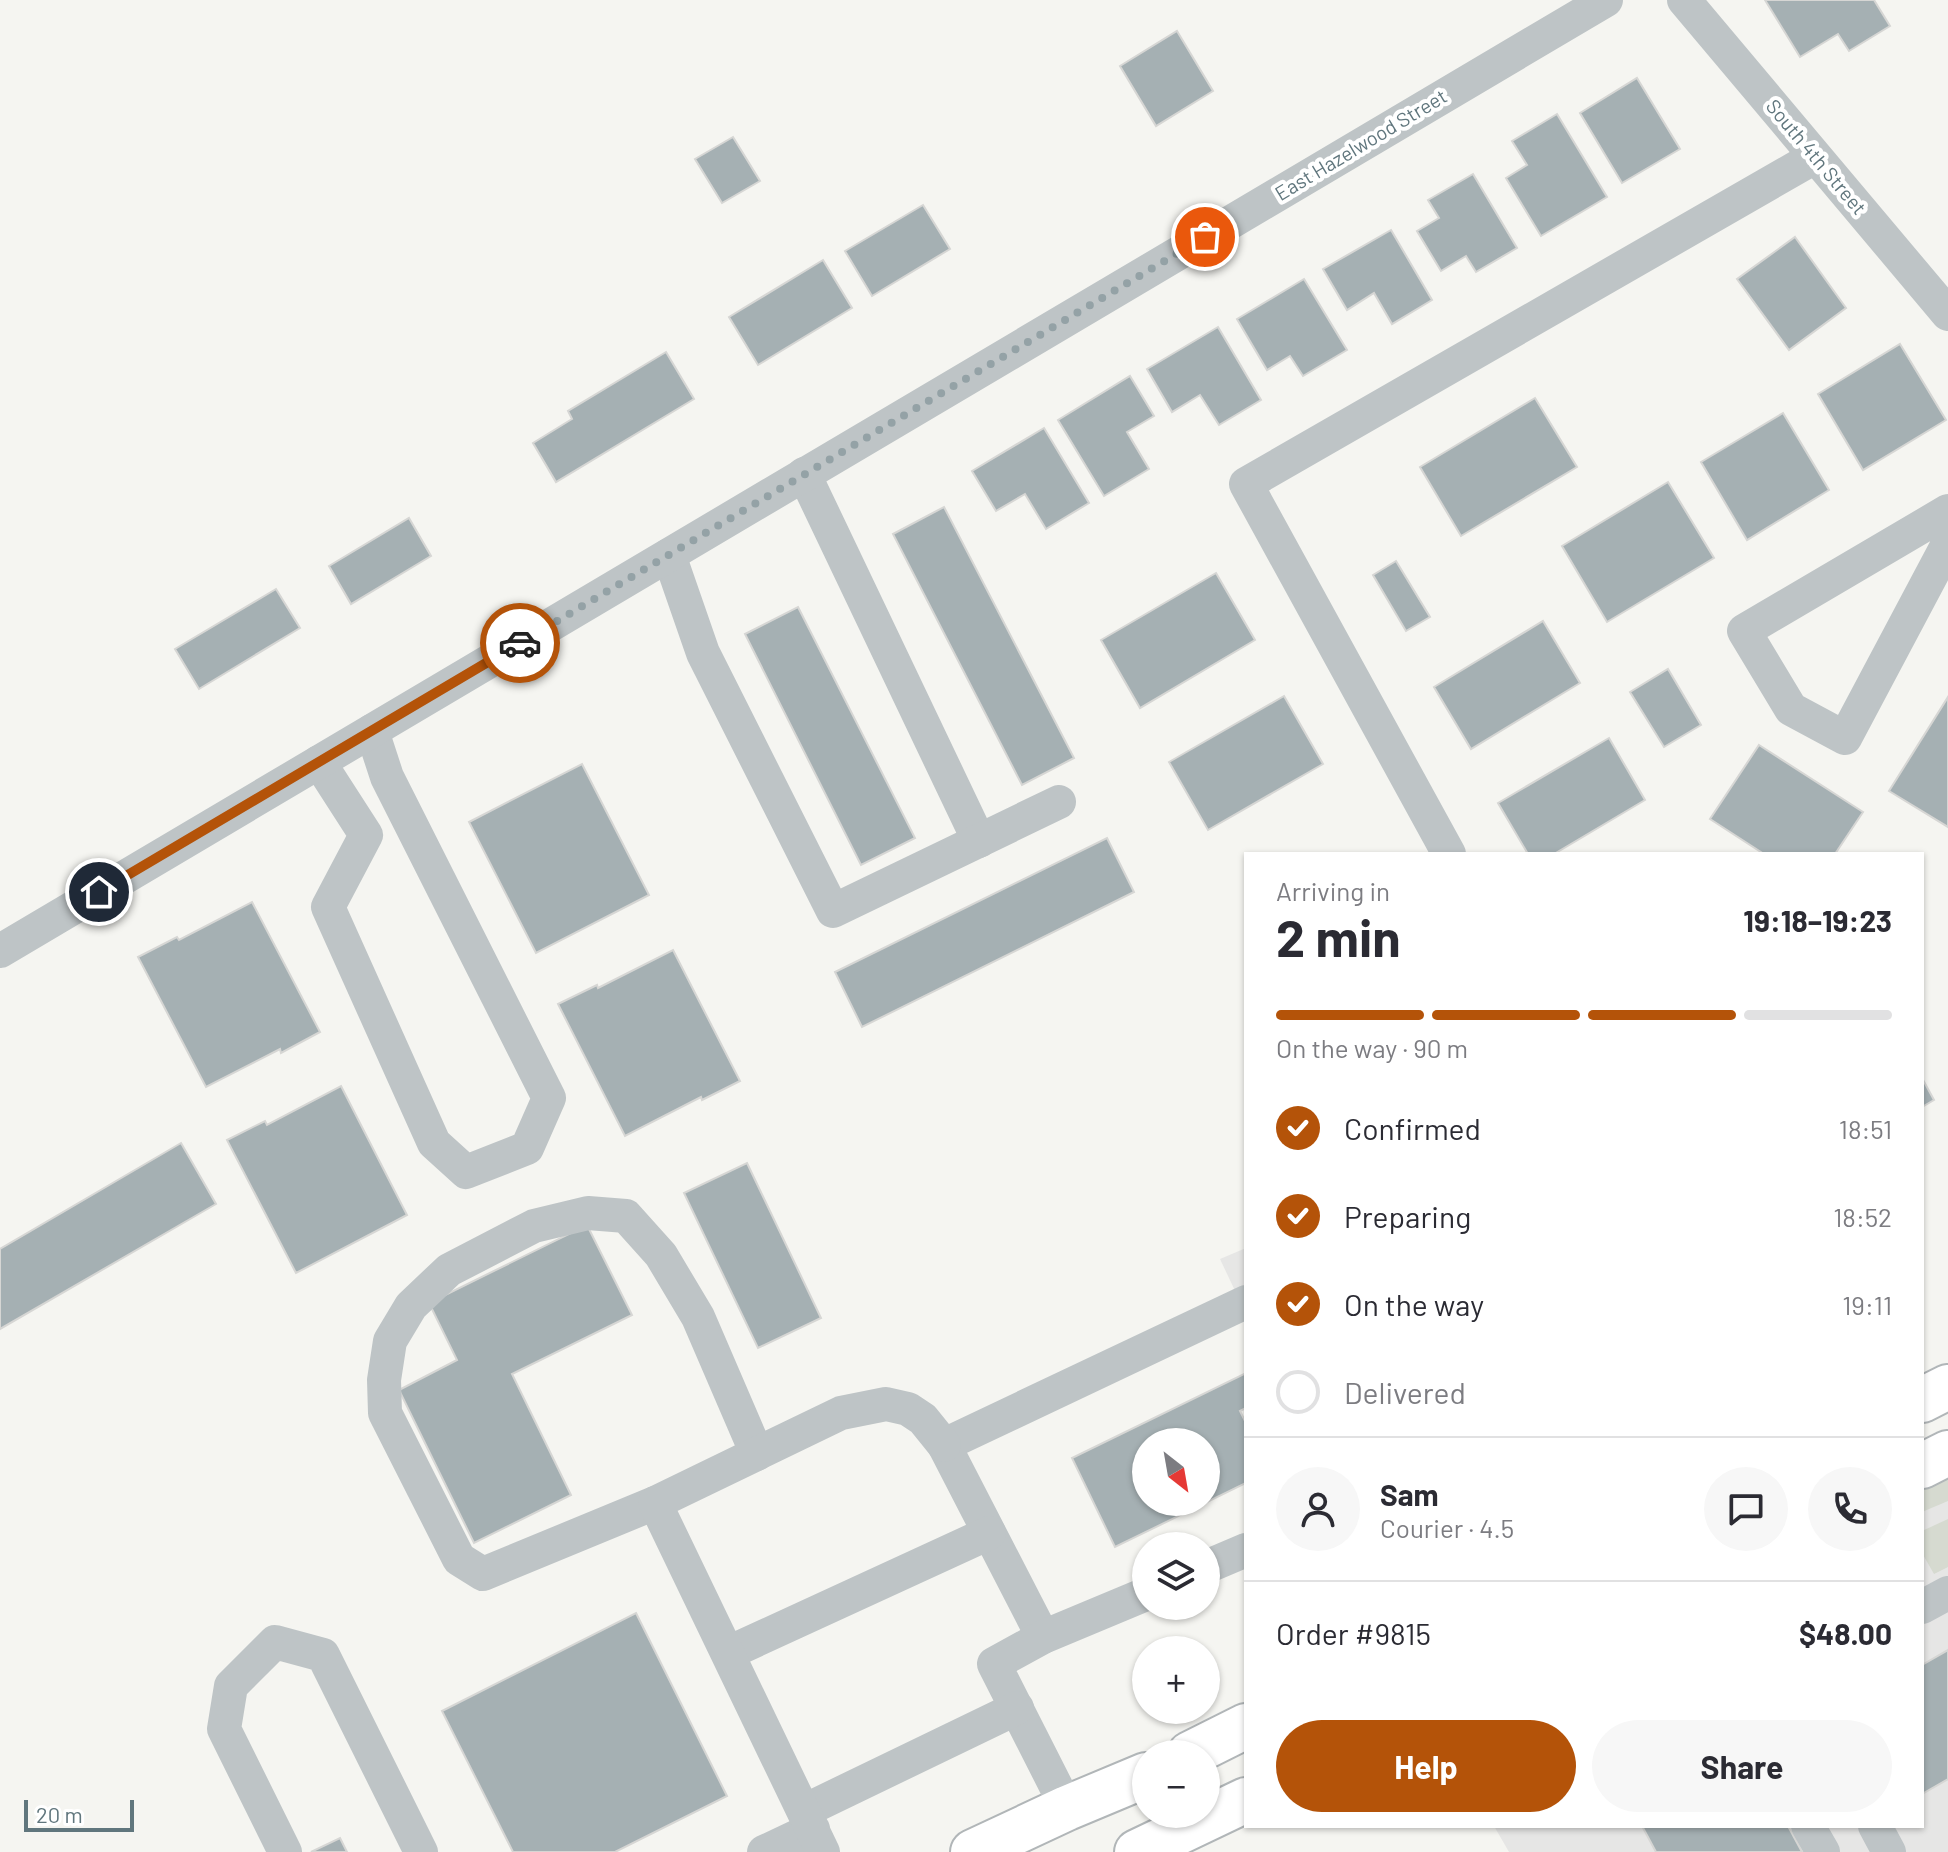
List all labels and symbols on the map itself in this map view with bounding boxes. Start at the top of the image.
street label: East Hazelwood Street [1270,83,1451,205]
street label: South 4th Street [1762,94,1872,219]
pin [1171,203,1239,271]
courier [480,603,560,683]
pin [65,858,133,926]
north arrow [1132,1428,1220,1516]
scale bar [24,1796,134,1832]

